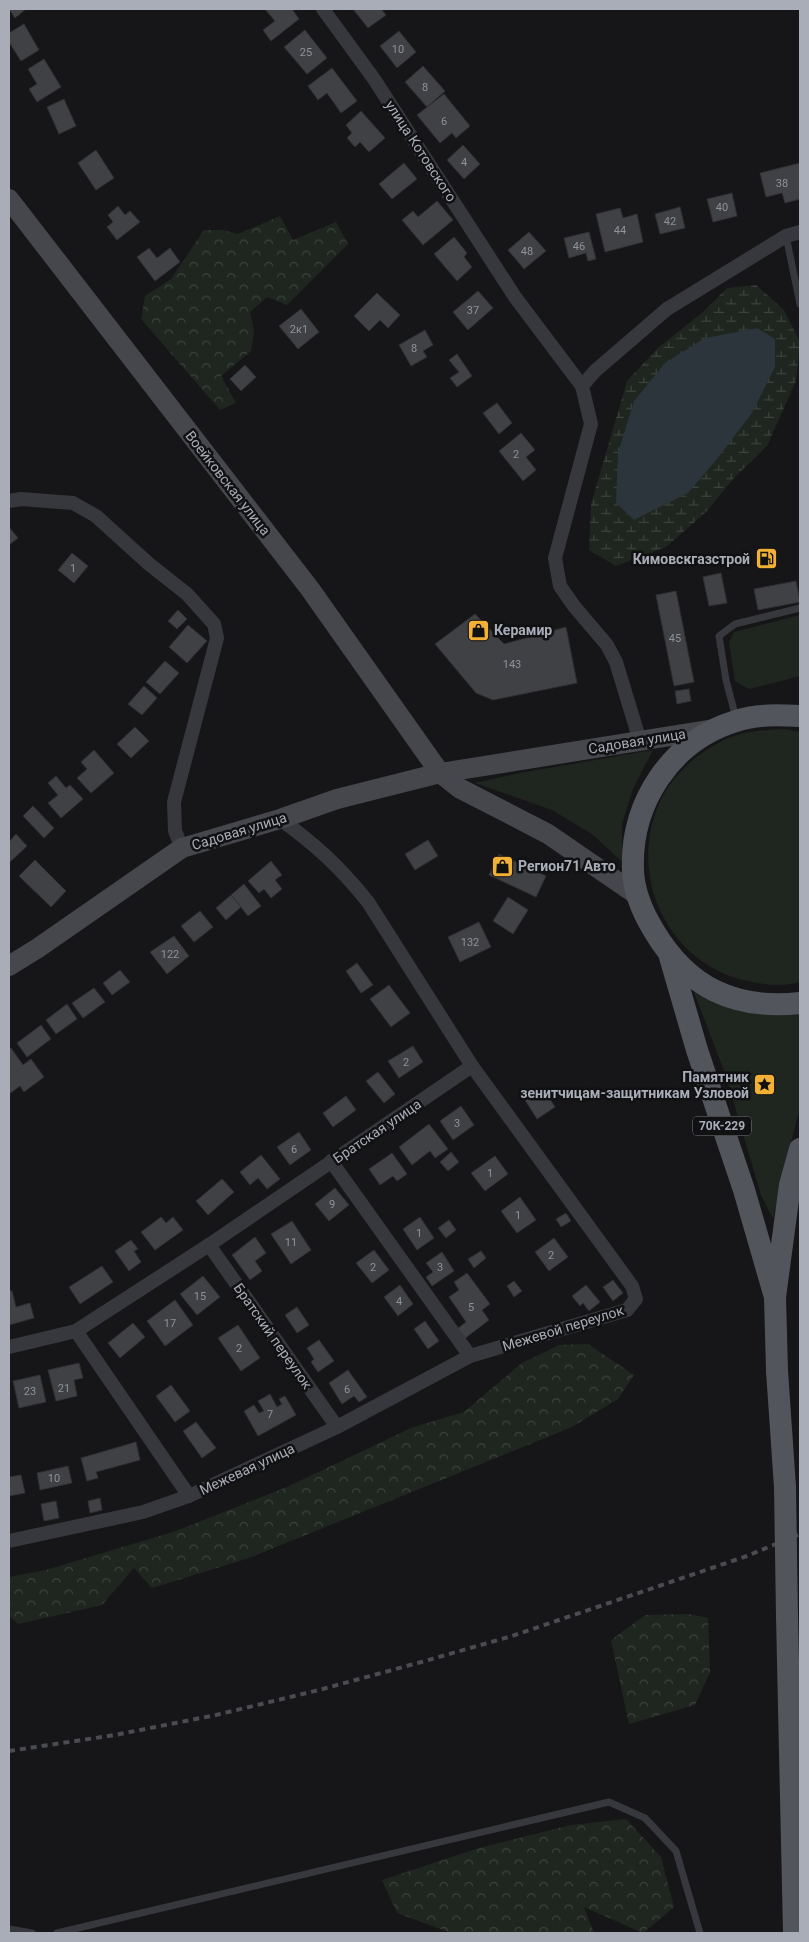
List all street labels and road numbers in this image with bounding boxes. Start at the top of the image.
street label: улица Котовского [382,97,460,205]
street label: Воейковская улица [182,428,274,538]
street label: Садовая улица [587,725,687,757]
street label: Садовая улица [190,809,288,853]
street label: Братская улица [330,1096,424,1166]
road number: 70К-229 [693,1116,751,1136]
street label: Братский переулок [230,1280,316,1392]
street label: Межевой переулок [500,1302,626,1354]
street label: Межевая улица [197,1440,297,1498]

